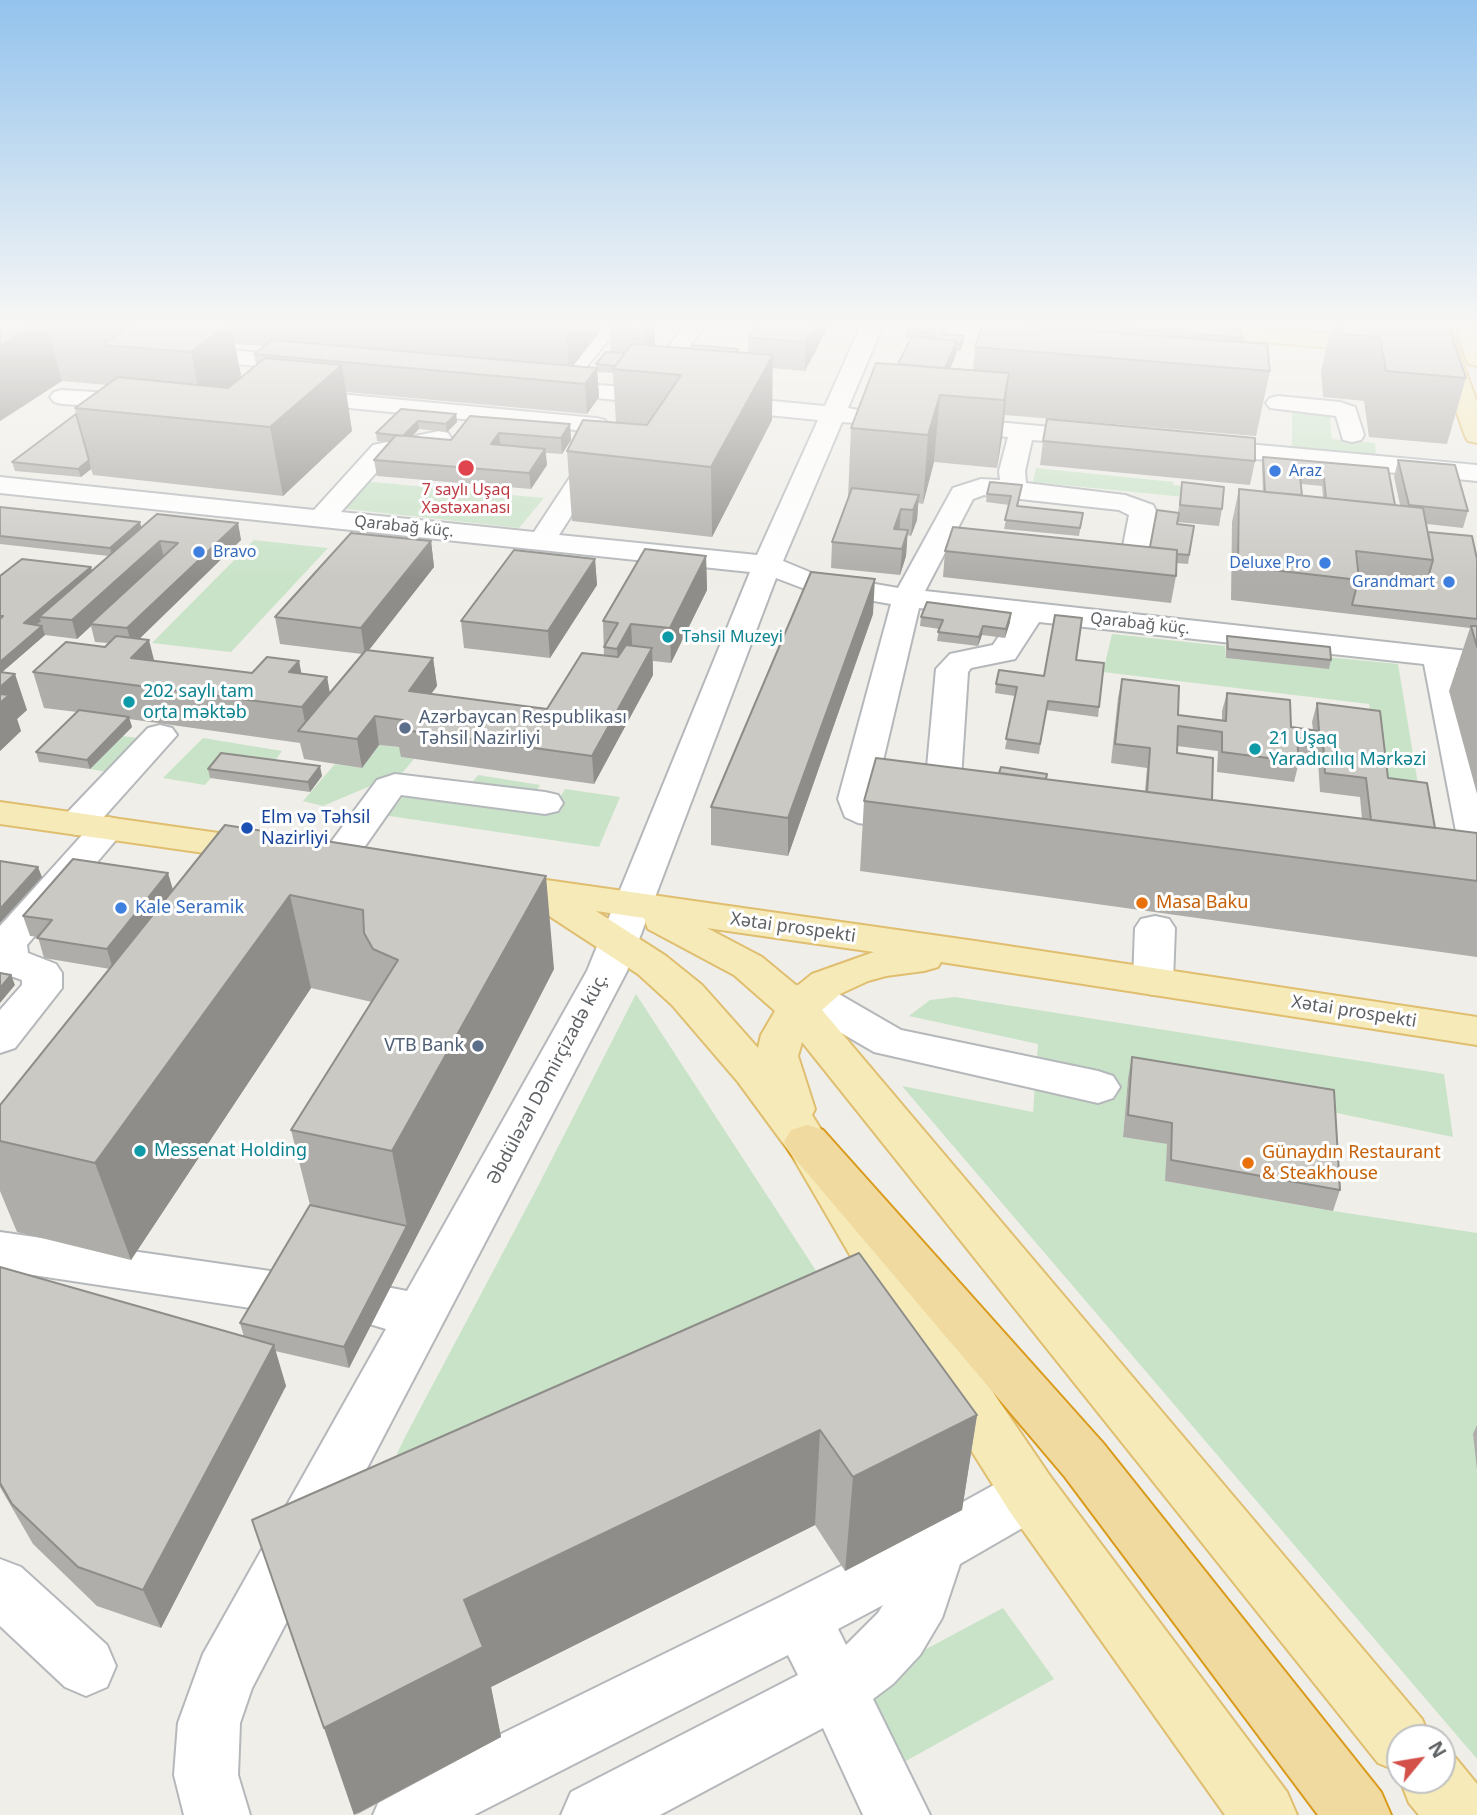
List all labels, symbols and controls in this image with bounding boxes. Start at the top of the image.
marker: 7 saylı Uşaq Xəstəxanası [456,458,476,478]
place label: Araz [1289,461,1322,481]
marker: Araz [1267,463,1283,479]
place label: 7 saylı Uşaq Xəstəxanası [422,480,510,518]
street label: Qarabağ küç. [353,512,455,542]
place label: Bravo [213,542,256,562]
marker: Bravo [191,544,207,560]
place label: Deluxe Pro [1229,553,1311,573]
marker: Deluxe Pro [1317,555,1333,571]
place label: Grandmart [1352,572,1435,592]
marker: Grandmart [1441,574,1457,590]
street label: Qarabağ küç. [1089,609,1191,639]
place label: Təhsil Muzeyi [682,627,783,647]
marker: Təhsil Muzeyi [660,629,676,645]
place label: 202 saylı tam orta məktəb [143,681,254,724]
marker: 202 saylı tam orta məktəb [121,694,137,710]
place label: Azərbaycan Respublikası Təhsil Nazirliyi [419,707,627,750]
marker: Azərbaycan Respublikası Təhsil Nazirliyi [397,720,413,736]
place label: 21 Uşaq Yaradıcılıq Mərkəzi [1269,728,1426,770]
marker: 21 Uşaq Yaradıcılıq Mərkəzi [1247,741,1263,757]
place label: Elm və Təhsil Nazirliyi [261,807,370,850]
marker: Elm və Təhsil Nazirliyi [239,820,255,836]
place label: Masa Baku [1156,892,1248,914]
marker: Masa Baku [1134,895,1150,911]
place label: Kale Seramik [135,897,244,919]
marker: Kale Seramik [113,900,129,916]
street label: Xətai prospekti [729,909,857,947]
street label: Əbdüləzəl DƏmirçizadə küç. [483,970,613,1188]
street label: Xətai prospekti [1290,991,1418,1033]
place label: VTB Bank [384,1035,464,1057]
marker: VTB Bank [470,1038,486,1054]
place label: Messenat Holding [154,1140,307,1162]
place label: Günaydın Restaurant & Steakhouse [1262,1142,1441,1184]
marker: Messenat Holding [132,1143,148,1159]
marker: Günaydın Restaurant & Steakhouse [1240,1155,1256,1171]
north arrow [1386,1724,1456,1794]
text: N [1422,1736,1453,1763]

